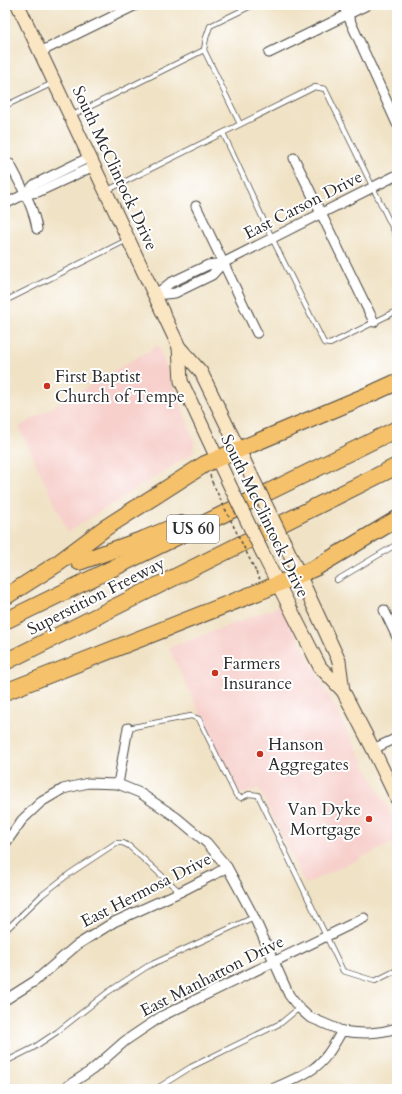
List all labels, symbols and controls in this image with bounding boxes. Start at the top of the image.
street label: South McClintock Drive [67,82,163,254]
street label: East Carson Drive [240,165,366,245]
place label: First Baptist Church of Tempe [55,365,185,408]
marker: First Baptist Church of Tempe [42,381,52,391]
street label: South McClintock Drive [215,431,315,601]
road number: US 60 [167,515,219,543]
street label: Superstition Freeway [23,551,169,641]
place label: Farmers Insurance [223,652,292,695]
marker: Farmers Insurance [210,668,220,678]
place label: Hanson Aggregates [268,733,349,776]
marker: Hanson Aggregates [255,749,265,759]
place label: Van Dyke Mortgage [287,798,361,841]
marker: Van Dyke Mortgage [364,814,374,824]
street label: East Hermosa Drive [77,847,215,933]
street label: East Manhatton Drive [136,930,288,1022]

